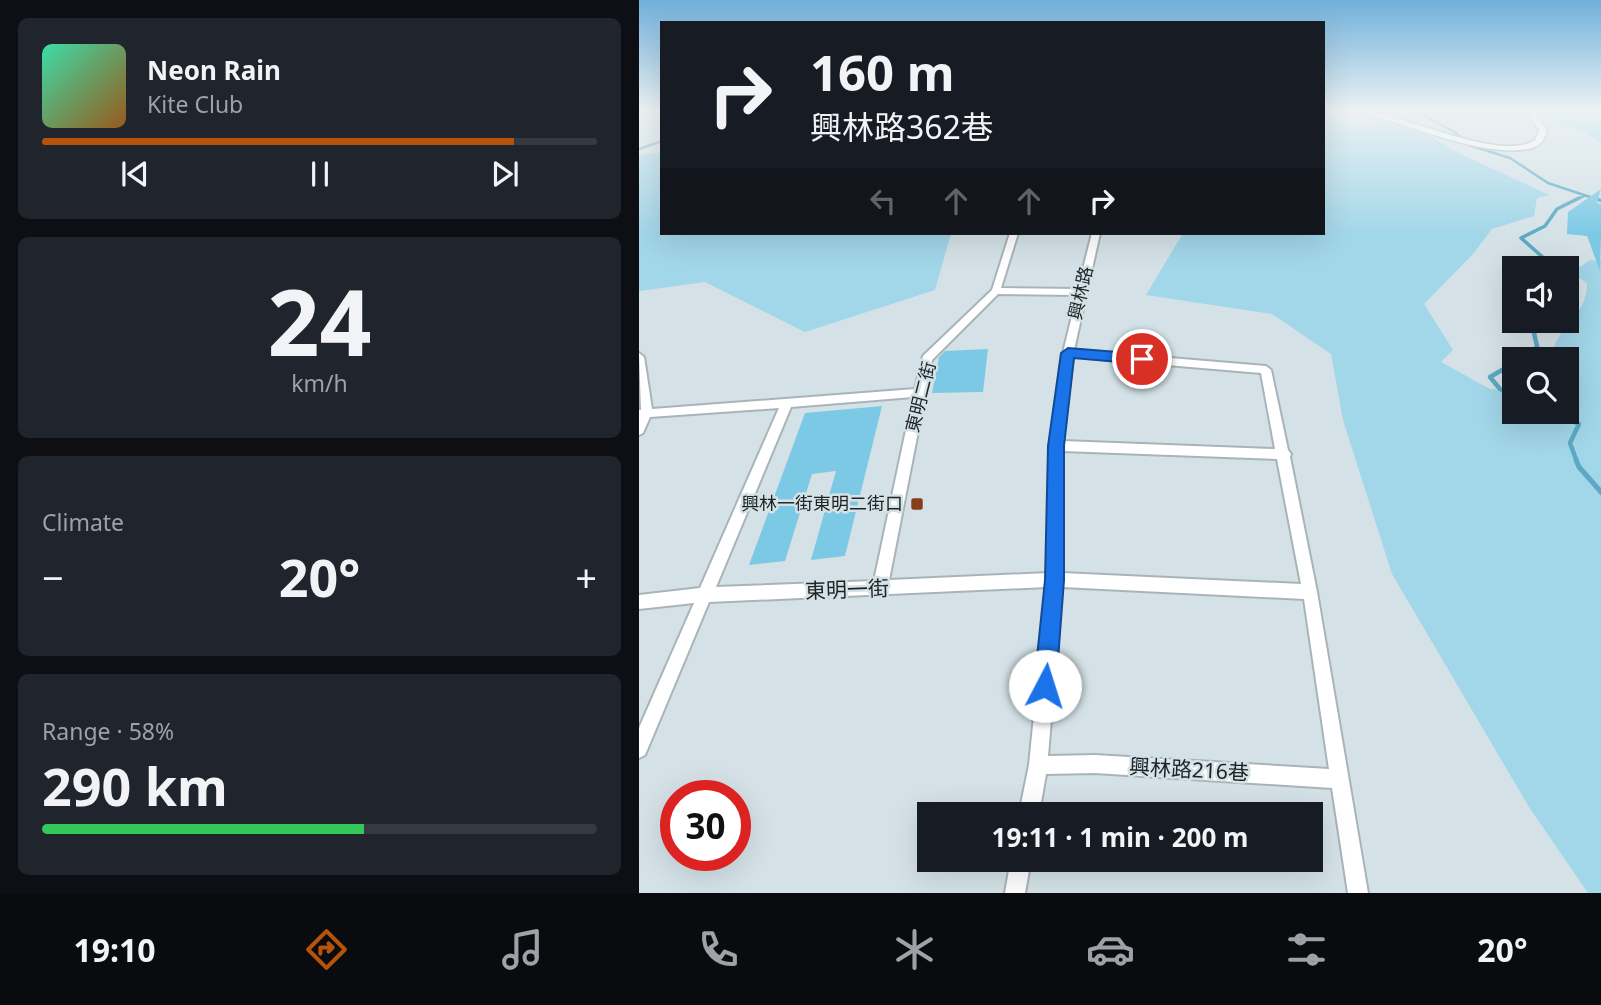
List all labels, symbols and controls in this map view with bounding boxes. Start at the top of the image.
text: 160 m [810,39,955,105]
icon: right [695,49,786,140]
text: Neon Rain [147,52,281,88]
text: Kite Club [147,88,243,120]
text: 興林路362巷 [810,105,993,148]
icon: previous [116,155,154,193]
icon: pause [301,155,339,193]
icon: next [486,155,524,193]
icon: left [864,182,902,220]
icon: ahead [937,182,975,220]
icon: ahead [1010,182,1048,220]
icon: right [1083,182,1121,220]
map controls [1502,256,1579,424]
button: sound [1502,256,1579,333]
text: 24 [267,259,372,383]
street label: 興林路 [1062,264,1098,322]
pin [1112,329,1172,389]
icon: arrive [1123,340,1161,378]
button: search [1502,347,1579,424]
street label: 東明二街 [900,359,940,435]
text: km/h [291,367,348,399]
place label: 興林一街東明二街口 [741,491,903,515]
marker: 興林一街東明二街口 [909,496,925,512]
text: Climate [42,506,124,538]
text: 20° [279,541,360,612]
text: − [42,551,64,603]
text: + [575,551,597,603]
street label: 東明一街 [805,574,889,604]
position arrow [1008,649,1082,723]
text: Range · 58% [42,715,174,747]
text: 290 km [42,750,228,821]
street label: 興林路216巷 [1128,752,1250,786]
speed limit sign: 30 [660,780,751,871]
text: 19:11 · 1 min · 200 m [992,819,1248,855]
icon: directions [302,925,351,974]
icon: music [498,925,547,974]
icon: phone [694,925,743,974]
icon: climate [890,925,939,974]
icon: car [1086,925,1135,974]
icon: filters [1282,925,1331,974]
text: 19:10 [73,928,156,971]
text: 20° [1477,928,1528,971]

